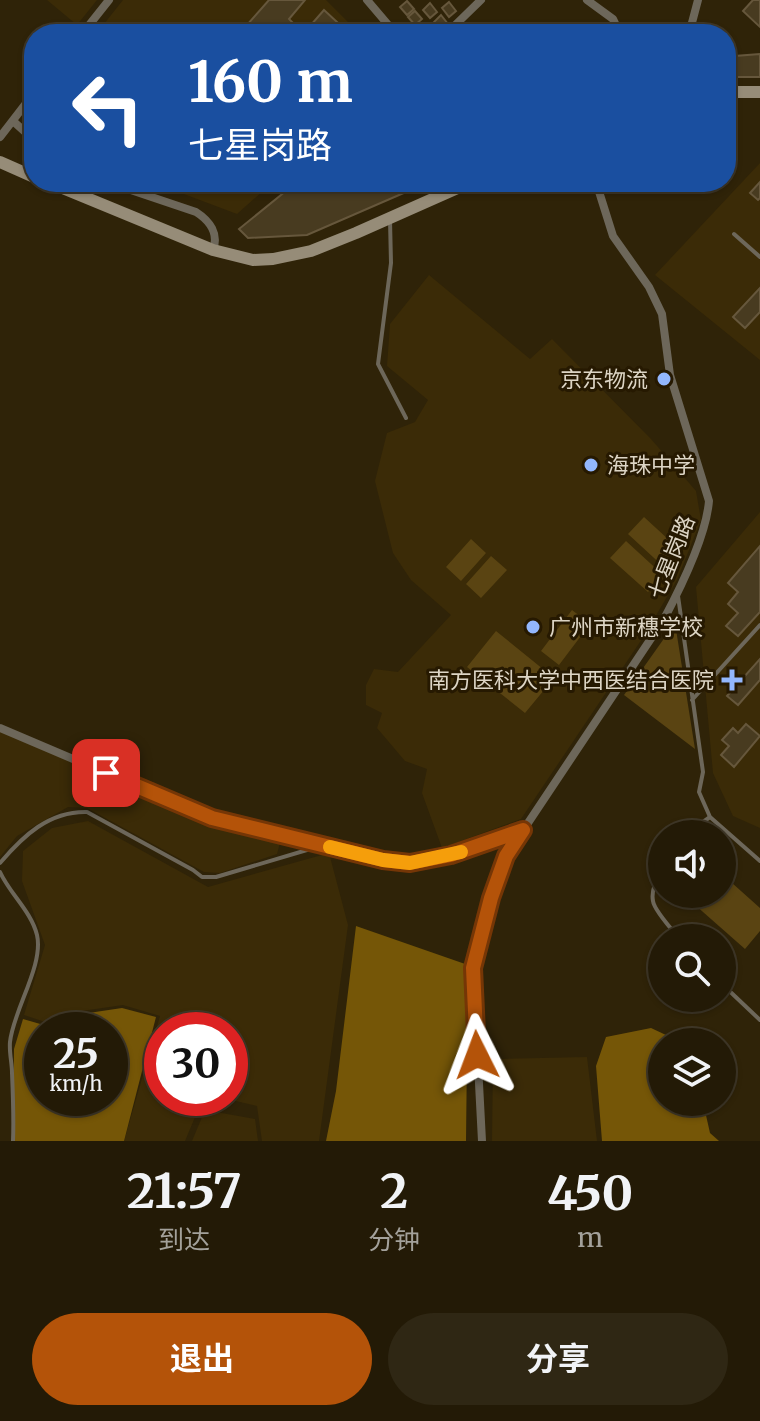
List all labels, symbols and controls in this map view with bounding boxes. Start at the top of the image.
text: 160 m [188,47,353,117]
icon: left [56,56,160,160]
text: 七星岗路 [188,123,332,168]
place label: 京东物流 [560,365,648,393]
marker: 京东物流 [655,370,673,388]
place label: 海珠中学 [607,451,695,479]
marker: 海珠中学 [582,456,600,474]
street label: 七星岗路 [642,511,700,603]
place label: 广州市新穗学校 [549,613,703,641]
marker: 广州市新穗学校 [524,618,542,636]
place label: 南方医科大学中西医结合医院 [428,666,714,694]
marker: 南方医科大学中西医结合医院 [721,669,743,691]
pin [72,739,140,807]
icon: arrive [84,751,128,795]
map controls [648,820,736,1116]
button: sound [648,820,736,908]
button: search [648,924,736,1012]
speed limit sign: 30 [144,1012,248,1116]
position arrow [435,1013,519,1097]
button: layers [648,1028,736,1116]
text: 25 [53,1029,99,1079]
text: km/h [50,1071,102,1096]
text: 21:57 [127,1161,241,1221]
text: 2 [380,1161,408,1221]
text: 450 [547,1163,633,1223]
text: m [577,1221,603,1254]
text: 到达 [158,1223,210,1256]
text: 分钟 [368,1223,420,1256]
button: 退出 [32,1313,372,1405]
button: 分享 [388,1313,728,1405]

